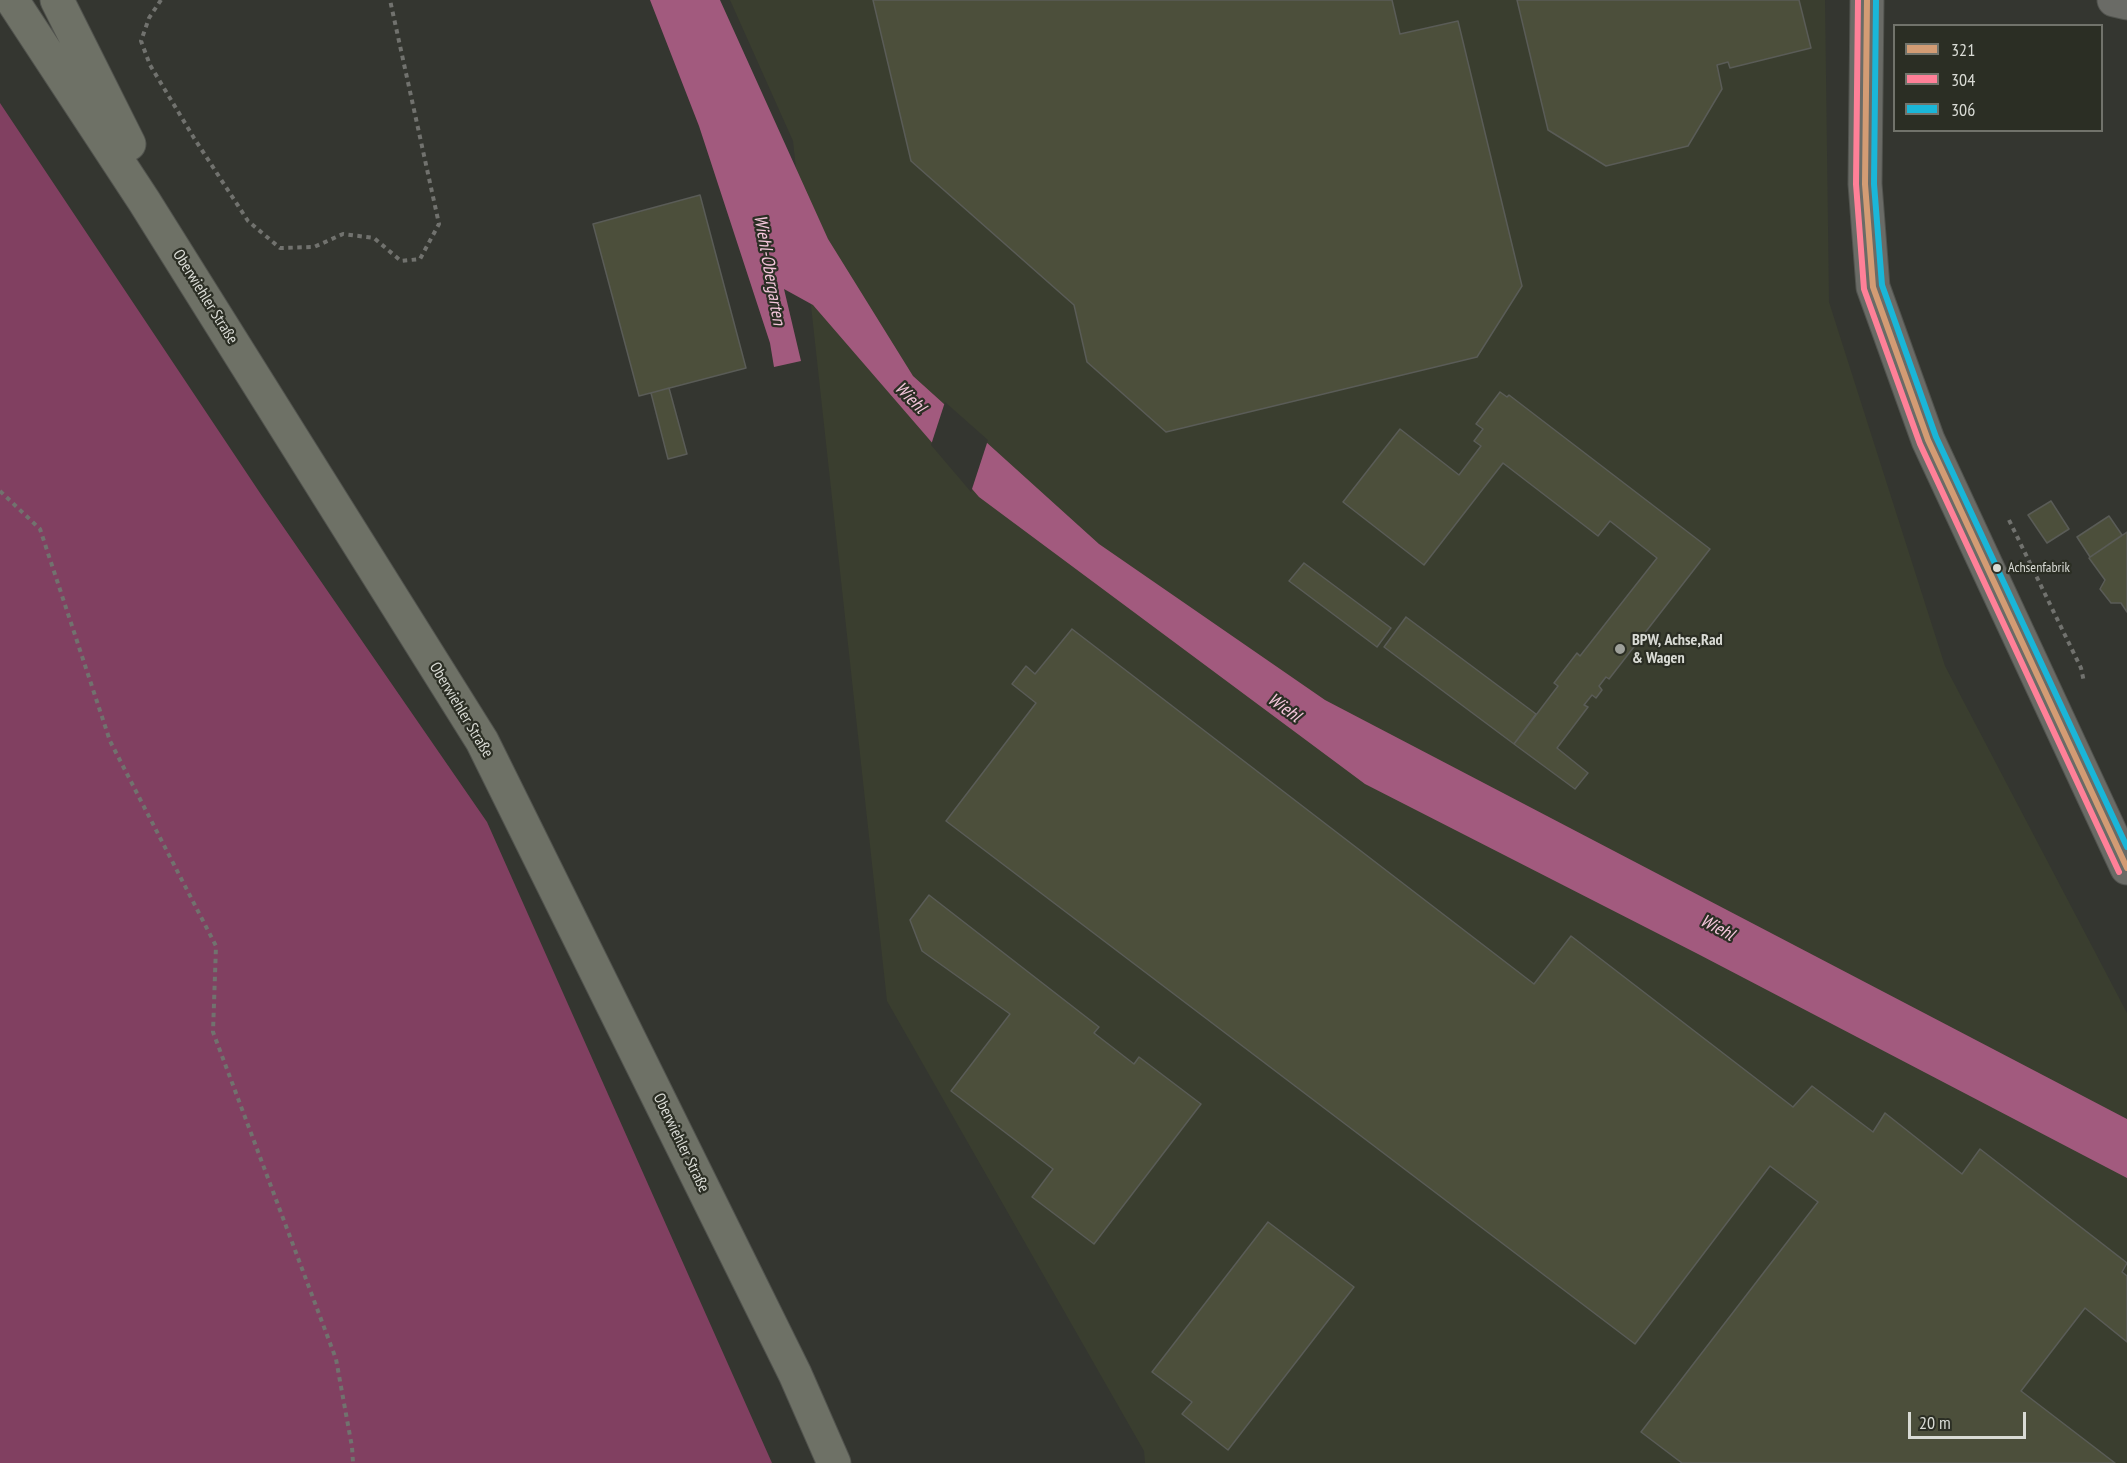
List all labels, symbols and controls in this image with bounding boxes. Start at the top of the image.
legend [1893,24,2103,132]
text: 321 [1951,38,1975,61]
text: 304 [1951,68,1975,91]
text: 306 [1951,98,1975,121]
water label: Wiehl-Obergarten [749,213,789,327]
street label: Oberwiehler Straße [168,246,242,348]
water label: Wiehl [890,378,930,418]
place label: Achsenfabrik [2008,560,2070,576]
marker: Achsenfabrik [1991,562,2003,574]
place label: BPW, Achse,Rad & Wagen [1632,630,1723,668]
marker: BPW, Achse,Rad & Wagen [1613,642,1627,656]
street label: Oberwiehler Straße [425,659,497,761]
water label: Wiehl [1263,689,1305,727]
water label: Wiehl [1696,910,1738,946]
street label: Oberwiehler Straße [649,1090,713,1196]
scale bar [1911,1400,2030,1438]
text: 20 m [1919,1411,1951,1434]

